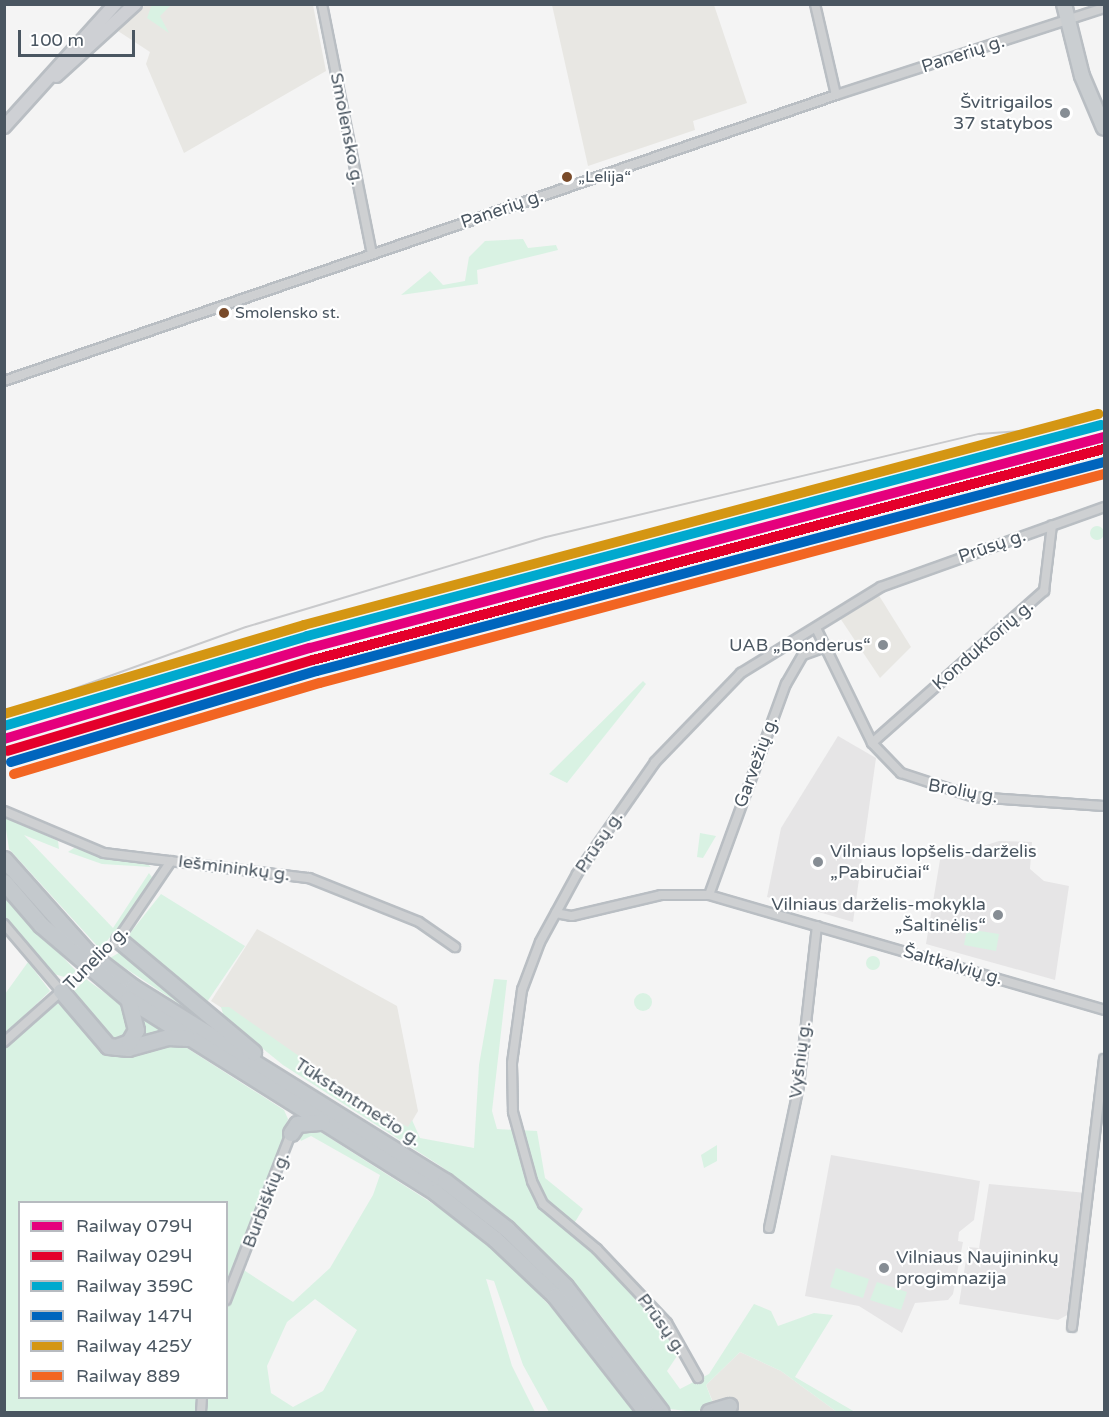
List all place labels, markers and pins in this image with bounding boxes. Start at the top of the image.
place label: Švitrigailos 37 statybos [953,92,1053,134]
marker: Švitrigailos 37 statybos [1058,106,1072,120]
place label: „Lelija“ [578,167,631,187]
marker: „Lelija“ [561,171,573,183]
place label: Smolensko st. [235,303,340,323]
marker: Smolensko st. [218,307,230,319]
place label: UAB „Bonderus“ [729,634,871,656]
marker: UAB „Bonderus“ [876,638,890,652]
place label: Vilniaus lopšelis-darželis „Pabiručiai“ [830,841,1037,884]
marker: Vilniaus lopšelis-darželis „Pabiručiai“ [811,855,825,869]
place label: Vilniaus darželis-mokykla „Šaltinėlis“ [771,894,986,936]
marker: Vilniaus darželis-mokykla „Šaltinėlis“ [991,908,1005,922]
place label: Vilniaus Naujininkų progimnazija [896,1247,1059,1290]
marker: Vilniaus Naujininkų progimnazija [877,1261,891,1275]

